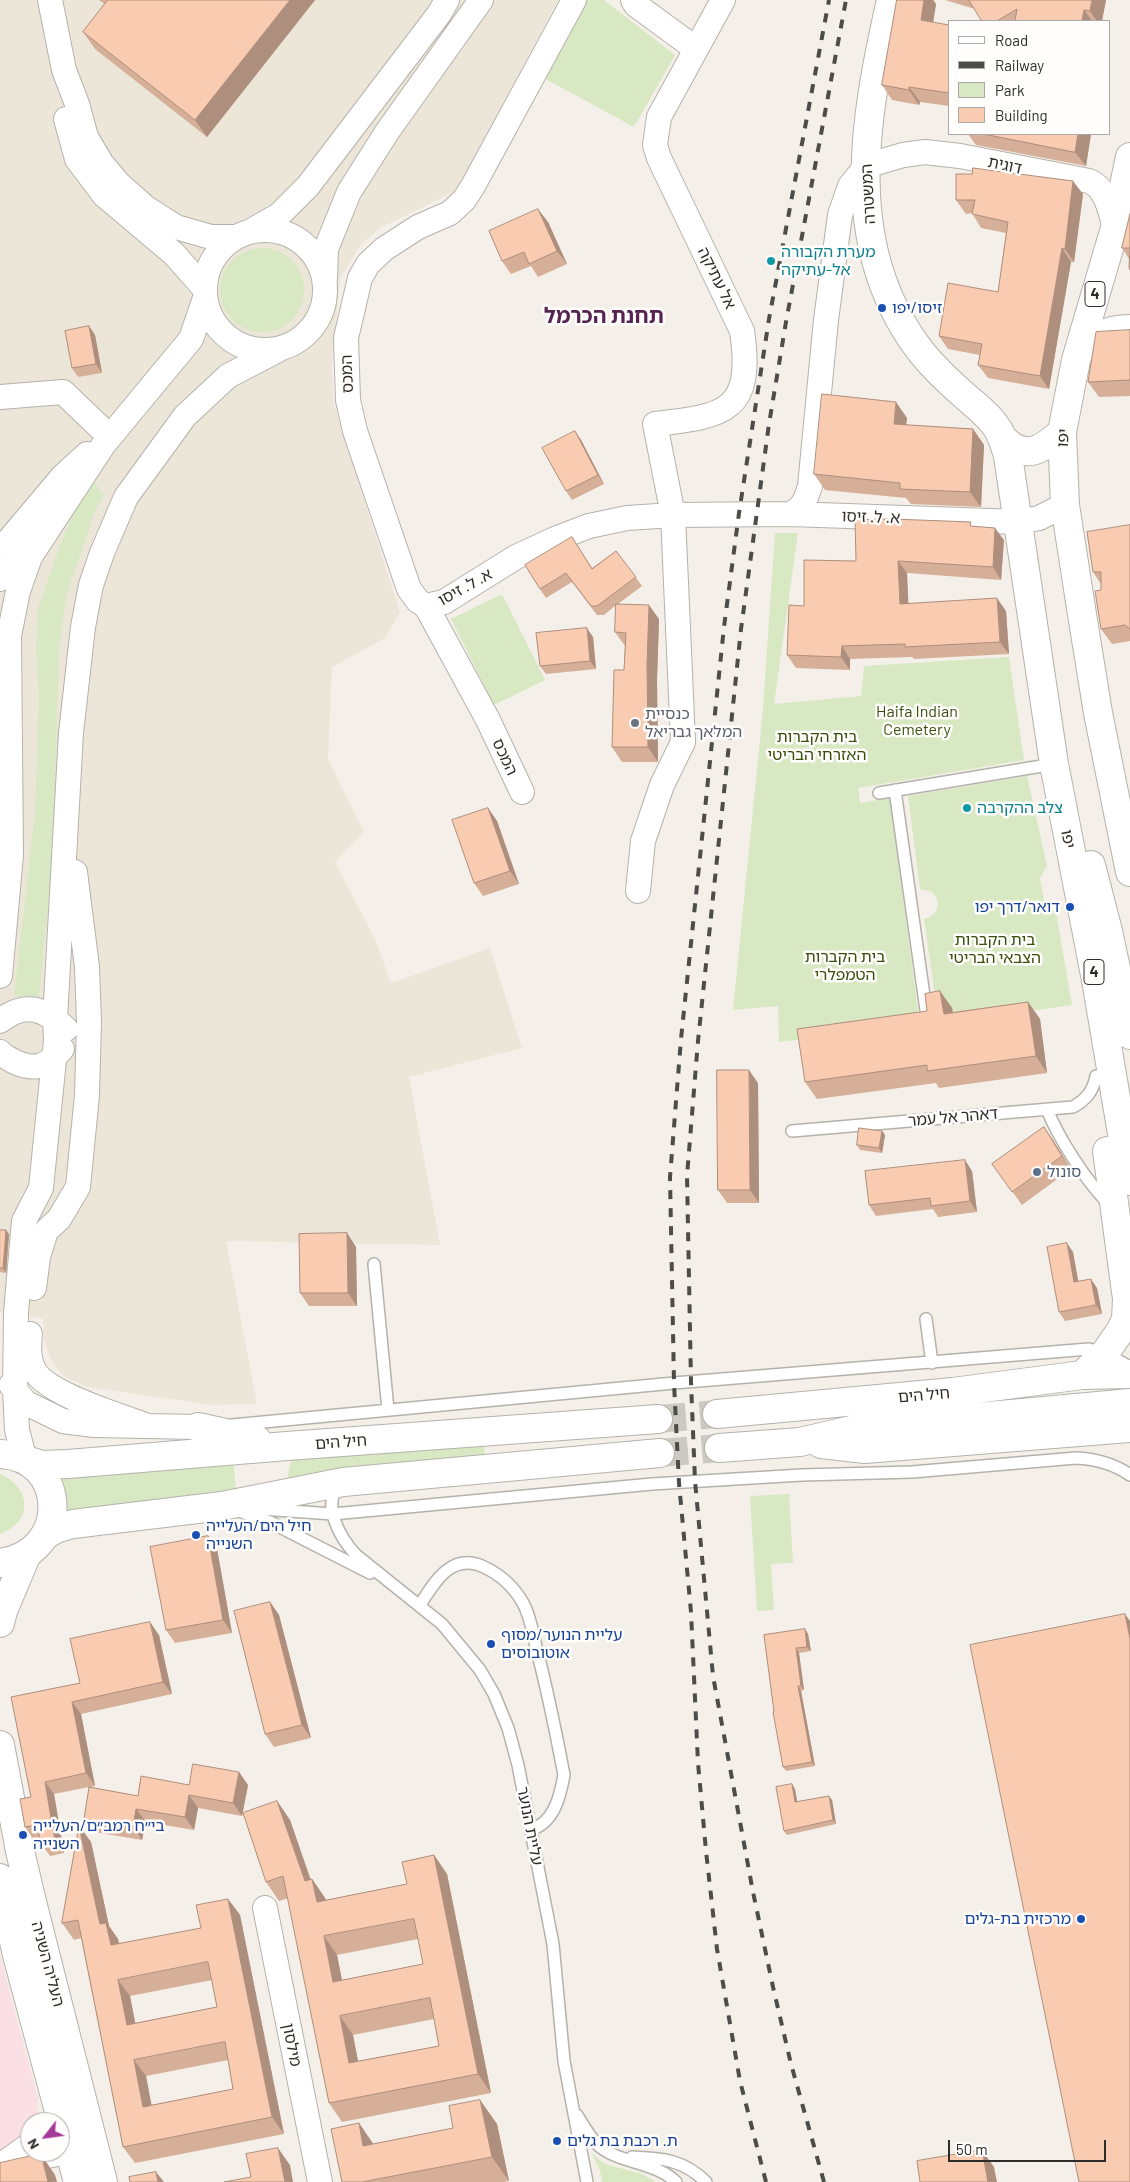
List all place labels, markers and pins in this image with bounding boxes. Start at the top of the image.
place label: מערת הקבורה אל-עתיקה [781,242,875,280]
marker: מערת הקבורה אל-עתיקה [765,255,777,267]
place label: זיסו/יפו [892,298,942,318]
marker: זיסו/יפו [876,302,888,314]
place label: כנסיית המלאך גבריאל [645,704,742,742]
marker: כנסיית המלאך גבריאל [629,717,641,729]
place label: צלב ההקרבה [977,798,1063,818]
marker: צלב ההקרבה [961,802,973,814]
place label: דואר/דרך יפו [975,897,1060,917]
marker: דואר/דרך יפו [1064,901,1076,913]
place label: סונול [1047,1162,1081,1182]
marker: סונול [1031,1166,1043,1178]
place label: חיל הים/העלייה השנייה [206,1516,312,1554]
marker: חיל הים/העלייה השנייה [190,1529,202,1541]
place label: עליית הנוער/מסוף אוטובוסים [501,1625,623,1663]
marker: עליית הנוער/מסוף אוטובוסים [485,1638,497,1650]
place label: בי״ח רמב״ם/העלייה השנייה [33,1816,165,1854]
marker: בי״ח רמב״ם/העלייה השנייה [17,1829,29,1841]
place label: מרכזית בת-גלים [965,1909,1071,1929]
marker: מרכזית בת-גלים [1075,1913,1087,1925]
place label: ת. רכבת בת גלים [567,2131,678,2151]
marker: ת. רכבת בת גלים [551,2135,563,2147]

